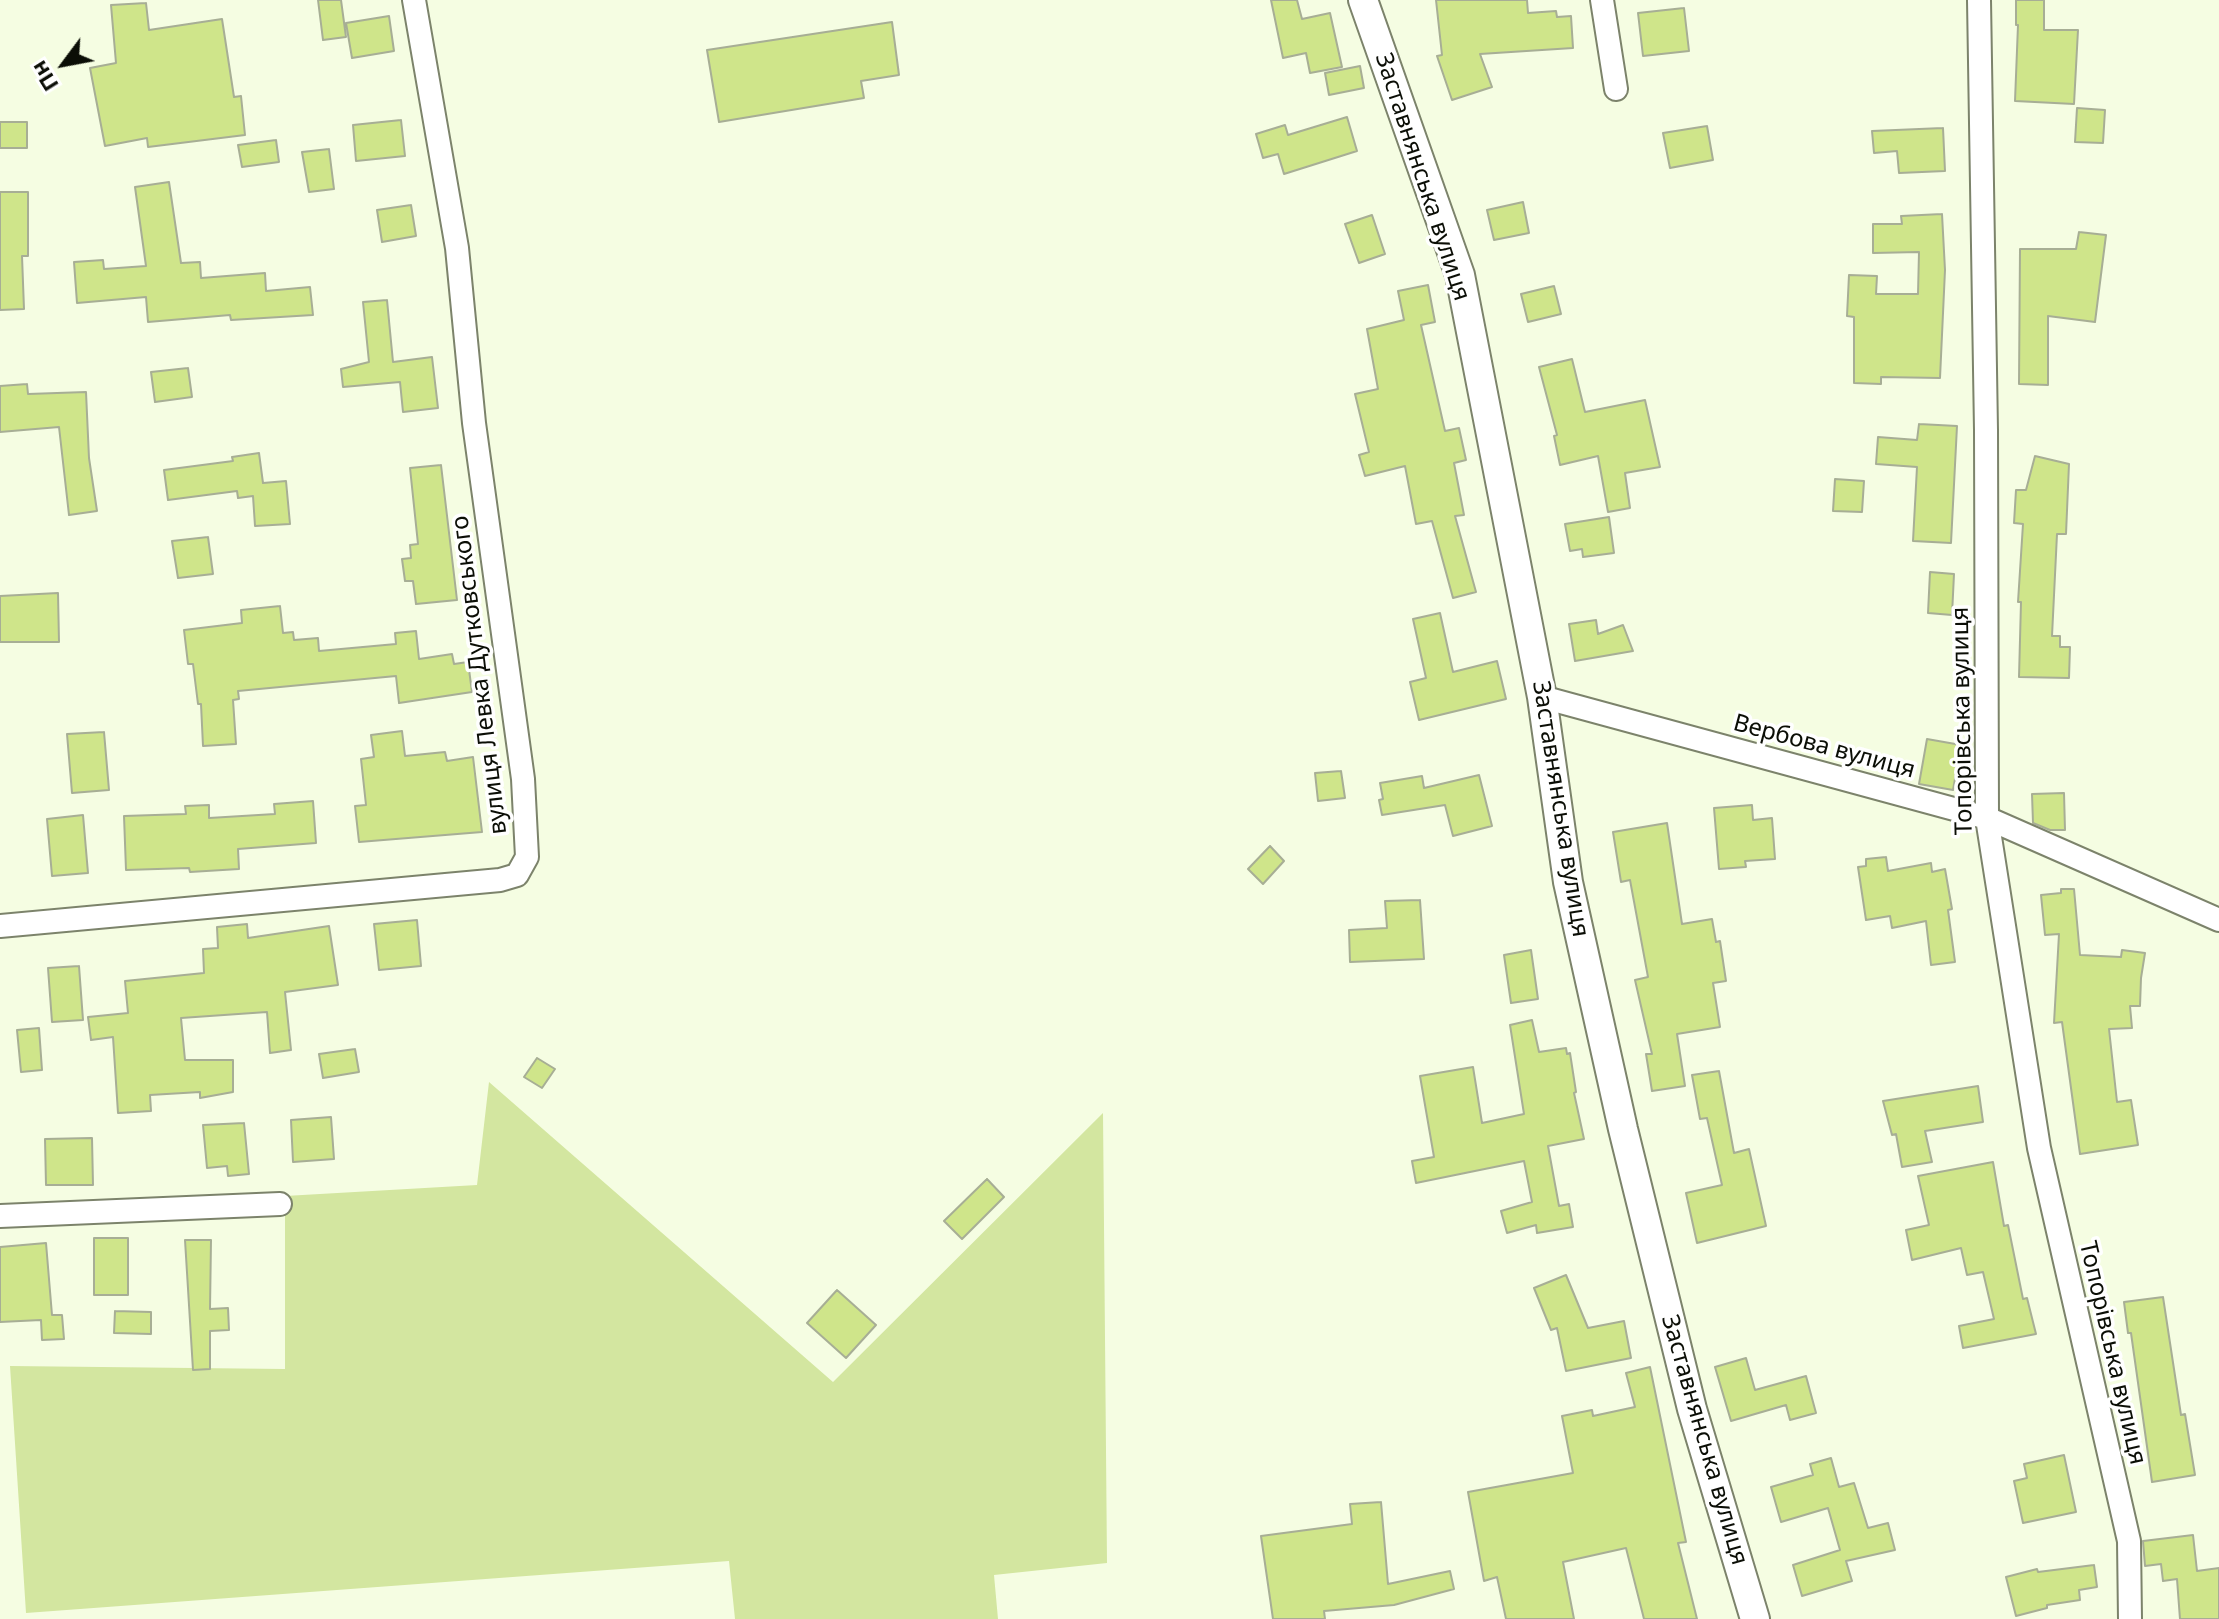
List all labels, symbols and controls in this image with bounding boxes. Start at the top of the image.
north arrow [24,24,104,104]
street label: Заставнянська вулиця [1368,49,1476,305]
text: Пн [23,56,65,98]
street label: вулиця Левка Дутковського [446,514,514,836]
street label: Топорівська вулиця [1947,607,1979,835]
street label: Заставнянська вулиця [1526,679,1594,939]
street label: Вербова вулиця [1730,709,1918,785]
street label: Топорівська вулиця [2072,1239,2152,1467]
street label: Заставнянська вулиця [1654,1312,1754,1568]

